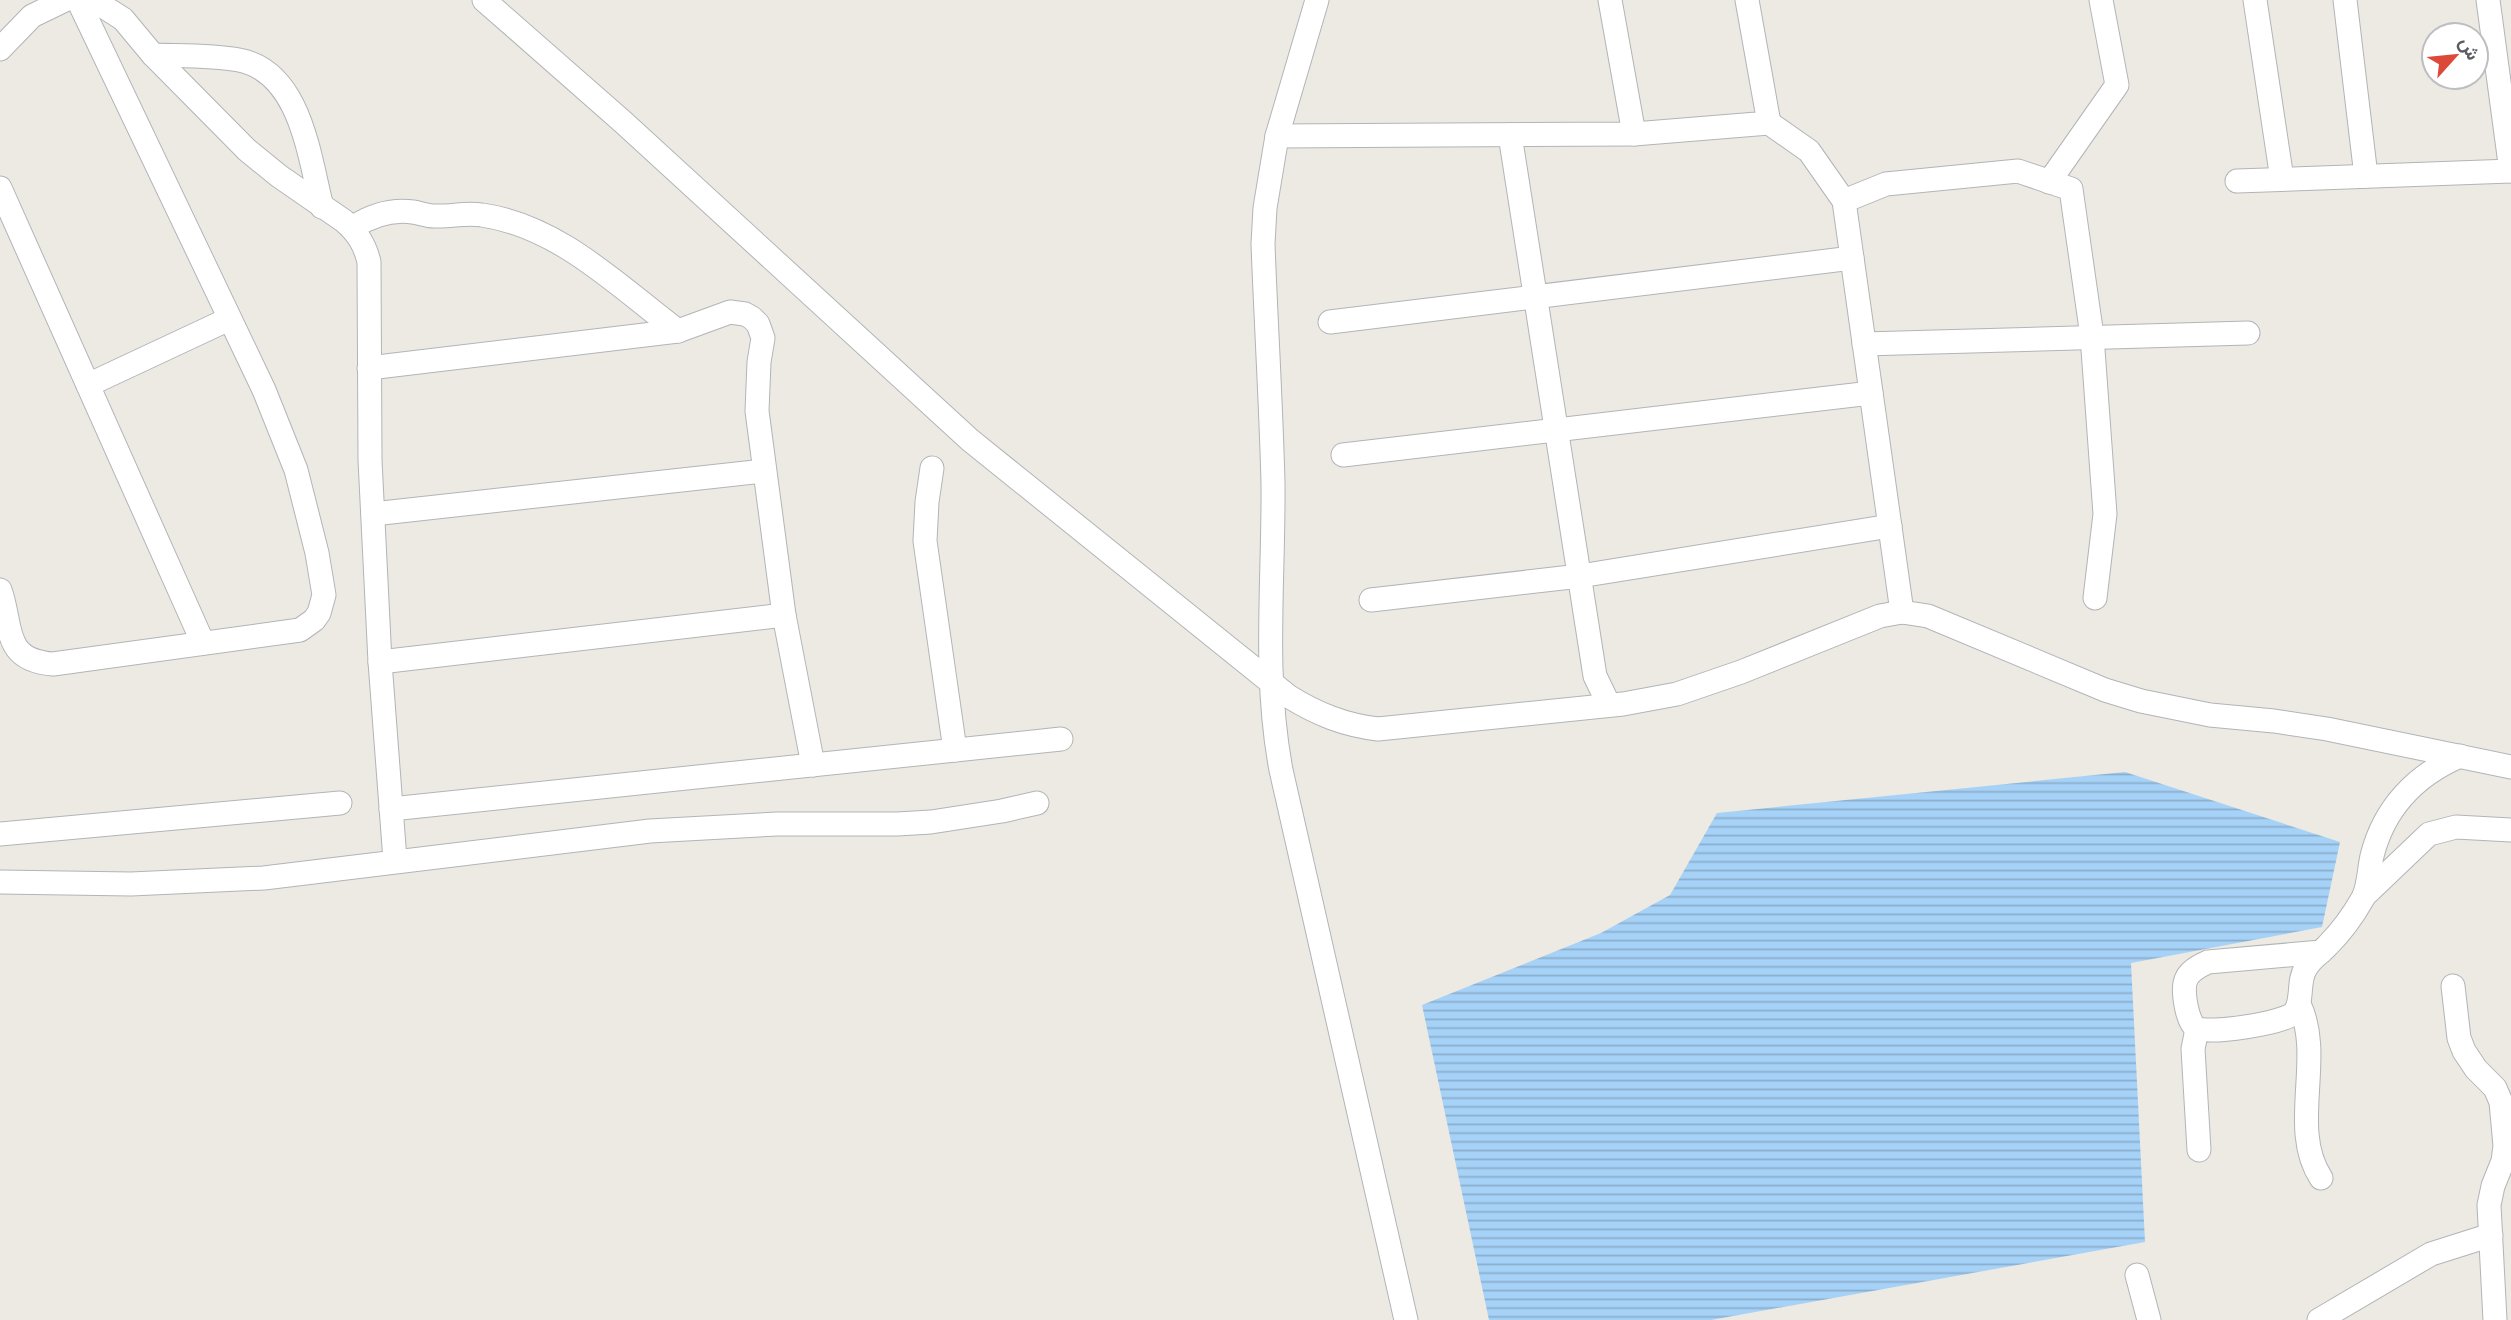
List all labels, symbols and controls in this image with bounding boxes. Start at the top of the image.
north arrow [2420,21,2490,91]
text: ش [2454,33,2485,64]

